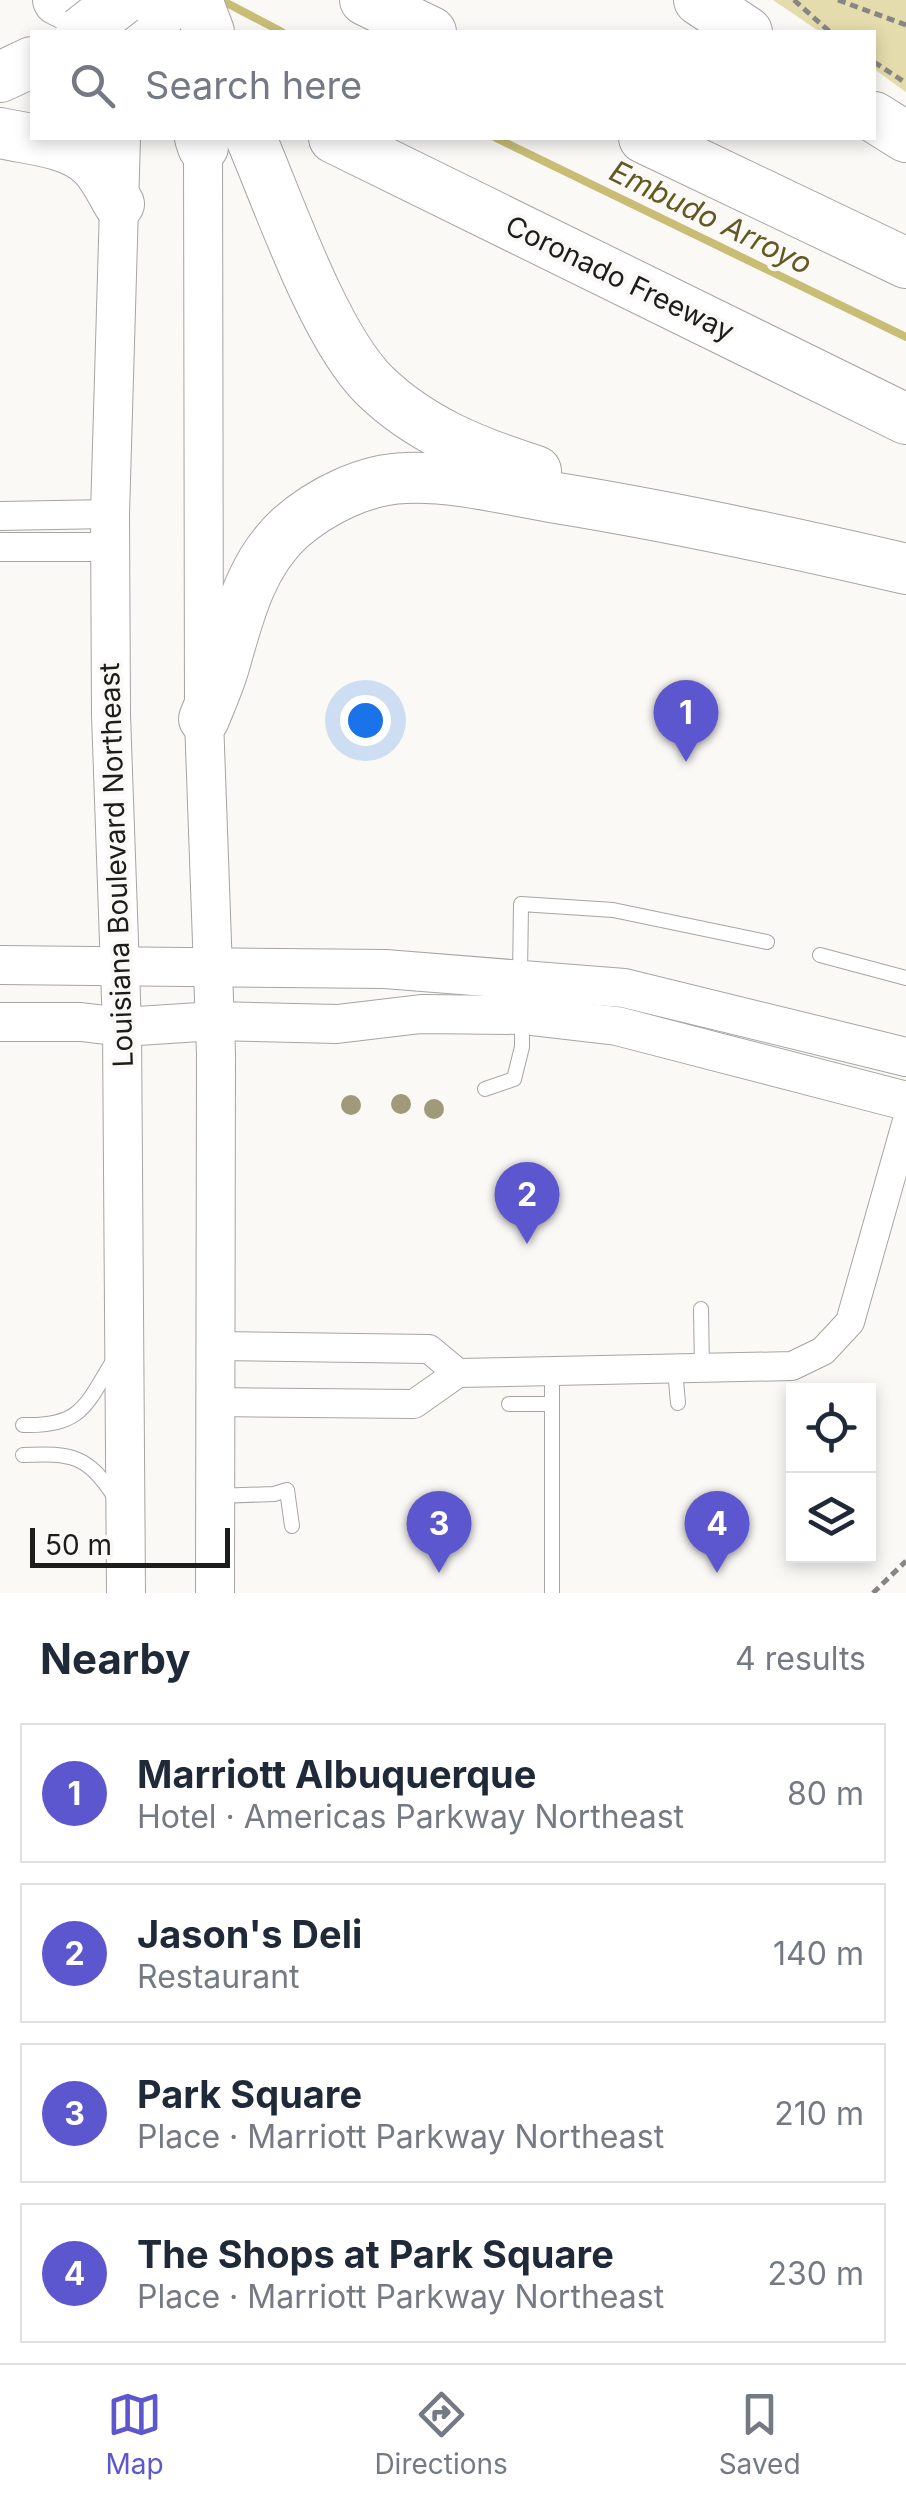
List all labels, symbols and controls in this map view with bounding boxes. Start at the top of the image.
search box [30,30,876,140]
icon: search [65,58,120,113]
text: Search here [145,62,362,108]
water label: Embudo Arroyo [604,153,818,281]
street label: Coronado Freeway [500,208,740,348]
street label: Louisiana Boulevard Northeast [92,662,140,1068]
pin: 1 [654,680,718,762]
your location [340,695,391,746]
pin: 2 [494,1162,560,1244]
map controls [786,1383,876,1563]
button: locate [786,1383,876,1473]
button: layers [786,1473,876,1563]
pin: 3 [406,1490,472,1573]
pin: 4 [684,1490,750,1573]
scale bar [30,1523,230,1568]
text: 50 m [45,1528,112,1562]
text: Nearby [40,1633,191,1684]
text: 4 results [735,1639,866,1678]
text: Marriott Albuquerque [137,1751,536,1797]
text: 1 [68,1774,81,1813]
text: 80 m [787,1774,864,1813]
text: Hotel · Americas Parkway Northeast [137,1797,684,1836]
text: Jason's Deli [137,1911,362,1957]
text: 2 [64,1934,85,1973]
text: 140 m [773,1934,864,1973]
text: Restaurant [137,1957,300,1996]
text: Park Square [137,2071,362,2117]
text: 3 [64,2094,85,2133]
text: 210 m [774,2094,864,2133]
text: Place · Marriott Parkway Northeast [137,2117,664,2156]
text: The Shops at Park Square [137,2231,614,2277]
text: 4 [64,2254,85,2293]
text: 230 m [768,2254,864,2293]
text: Place · Marriott Parkway Northeast [137,2277,664,2316]
tab: Map [105,2387,164,2481]
tab: Directions [374,2387,508,2481]
tab: Saved [719,2387,801,2481]

